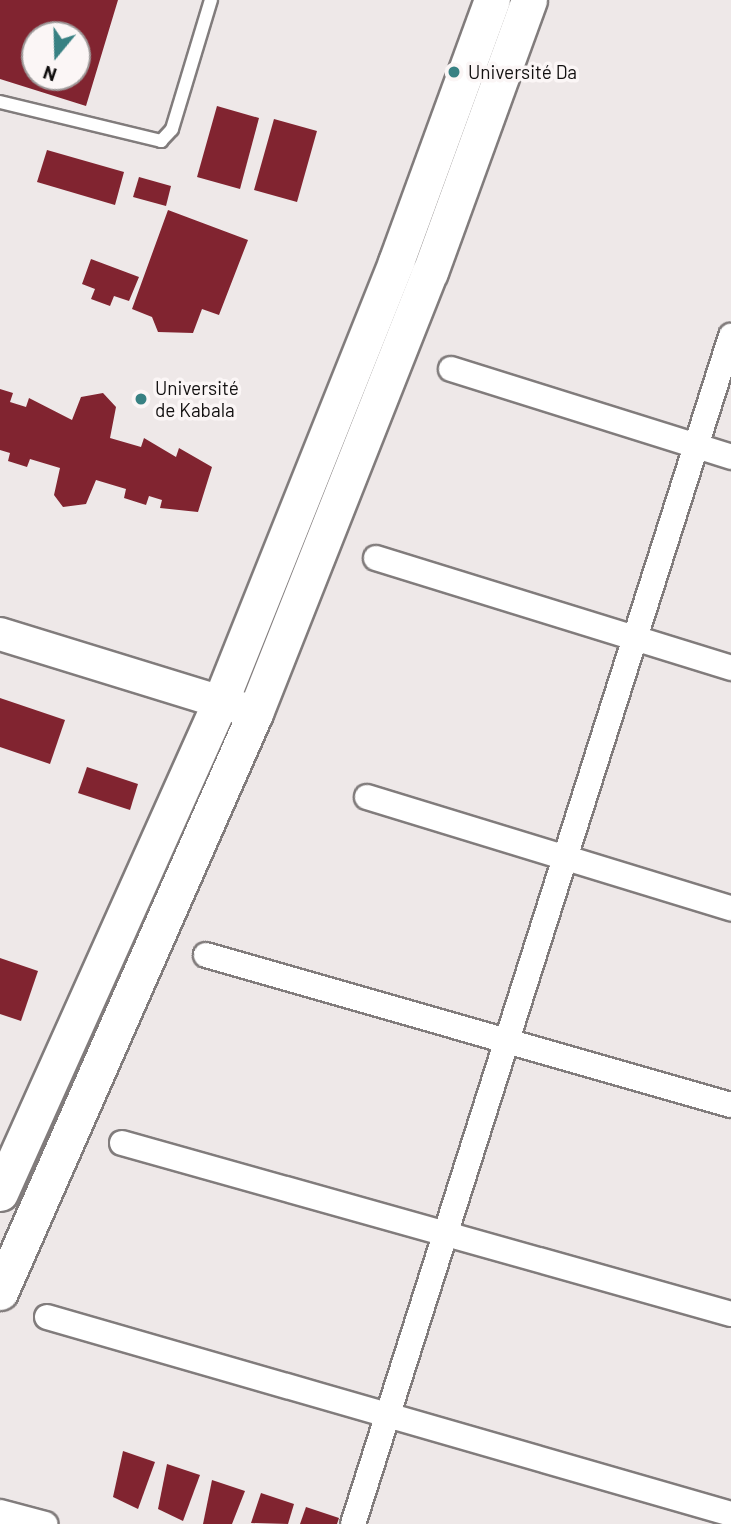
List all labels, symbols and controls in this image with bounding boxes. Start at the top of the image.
north arrow [21,21,91,91]
place label: Université Da [468,61,577,83]
text: N [40,62,59,87]
marker: Université Da [446,64,462,80]
place label: Université de Kabala [155,377,239,421]
marker: Université de Kabala [133,391,149,407]

